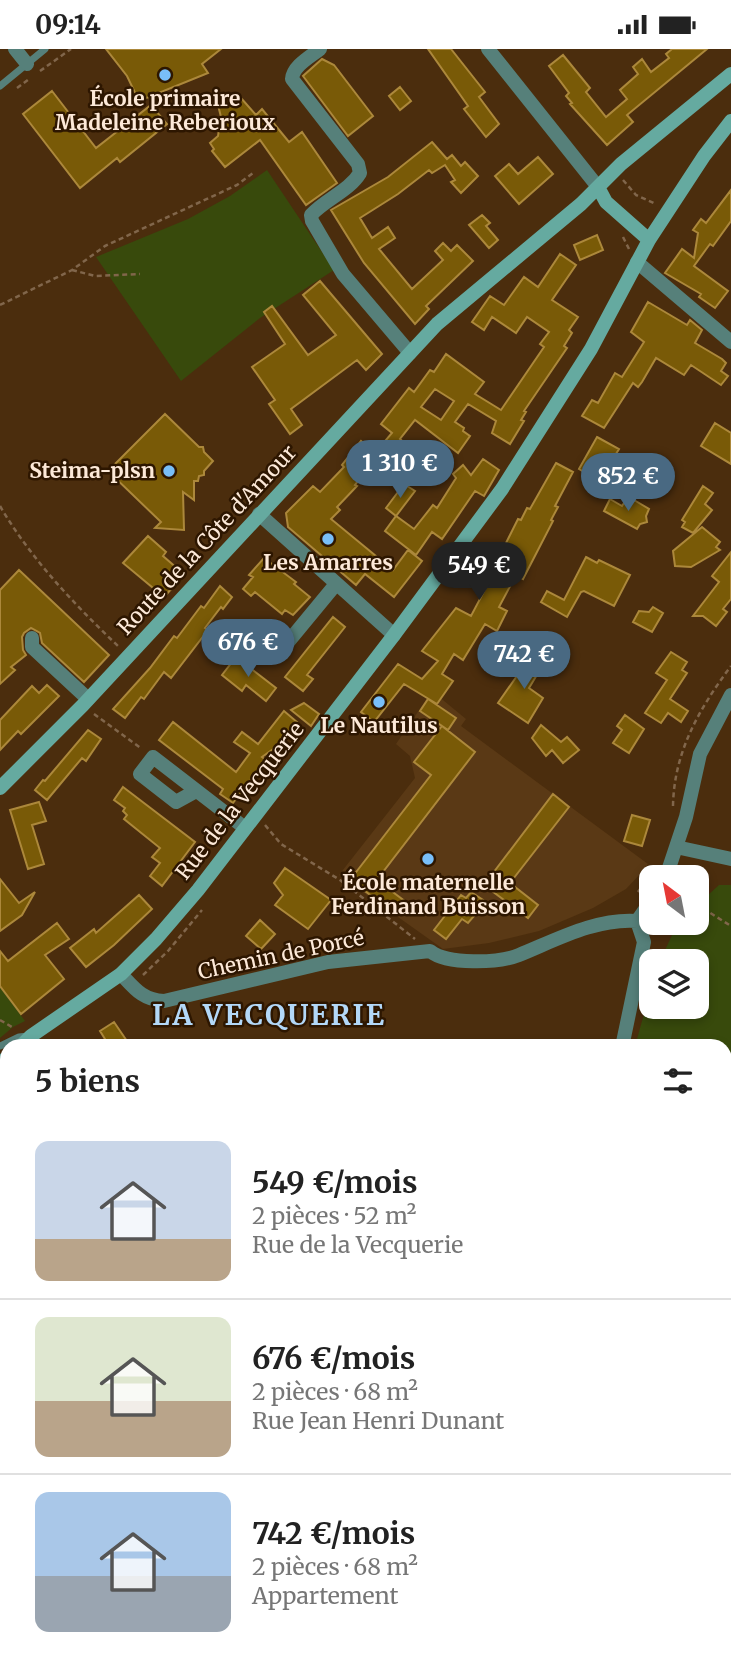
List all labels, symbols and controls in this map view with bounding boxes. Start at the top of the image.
text: 09:14 [35,8,101,41]
marker: École primaire Madeleine Reberioux [157,67,173,83]
place label: École primaire Madeleine Reberioux [55,84,275,136]
street label: Route de la Côte d'Amour [111,439,302,640]
pin: 1 310 € [335,441,465,500]
text: 1 310 € [362,448,438,477]
pin: 852 € [579,454,677,513]
place label: Steima-plsn [29,457,155,484]
text: 852 € [597,461,659,490]
marker: Steima-plsn [161,463,177,479]
marker: Les Amarres [320,531,336,547]
pin: 549 € [430,543,528,602]
place label: Les Amarres [263,549,393,576]
text: 549 € [448,550,511,579]
pin: 676 € [199,619,297,679]
text: 676 € [217,627,279,656]
pin: 742 € [475,631,573,691]
text: 742 € [493,639,555,668]
marker: Le Nautilus [371,694,387,710]
place label: Le Nautilus [320,712,438,739]
street label: Rue de la Vecquerie [170,716,310,885]
marker: École maternelle Ferdinand Buisson [420,851,436,867]
north arrow [639,865,709,935]
map controls [639,865,709,1019]
place label: École maternelle Ferdinand Buisson [331,868,525,920]
street label: Chemin de Porcé [195,924,367,985]
button: layers [639,949,709,1019]
district label: LA VECQUERIE [152,997,386,1033]
text: 5 biens [35,1062,140,1100]
icon: filters [659,1062,697,1100]
text: 549 €/mois [252,1163,418,1201]
icon: home [91,1169,175,1253]
text: 2 pièces · 52 m² [252,1201,416,1230]
text: Rue de la Vecquerie [252,1230,463,1259]
text: 676 €/mois [252,1339,415,1377]
icon: home [91,1345,175,1429]
text: 2 pièces · 68 m² [252,1377,418,1406]
text: Rue Jean Henri Dunant [252,1406,504,1435]
text: 742 €/mois [252,1514,415,1552]
icon: home [91,1520,175,1604]
text: 2 pièces · 68 m² [252,1552,418,1581]
text: Appartement [252,1581,398,1610]

